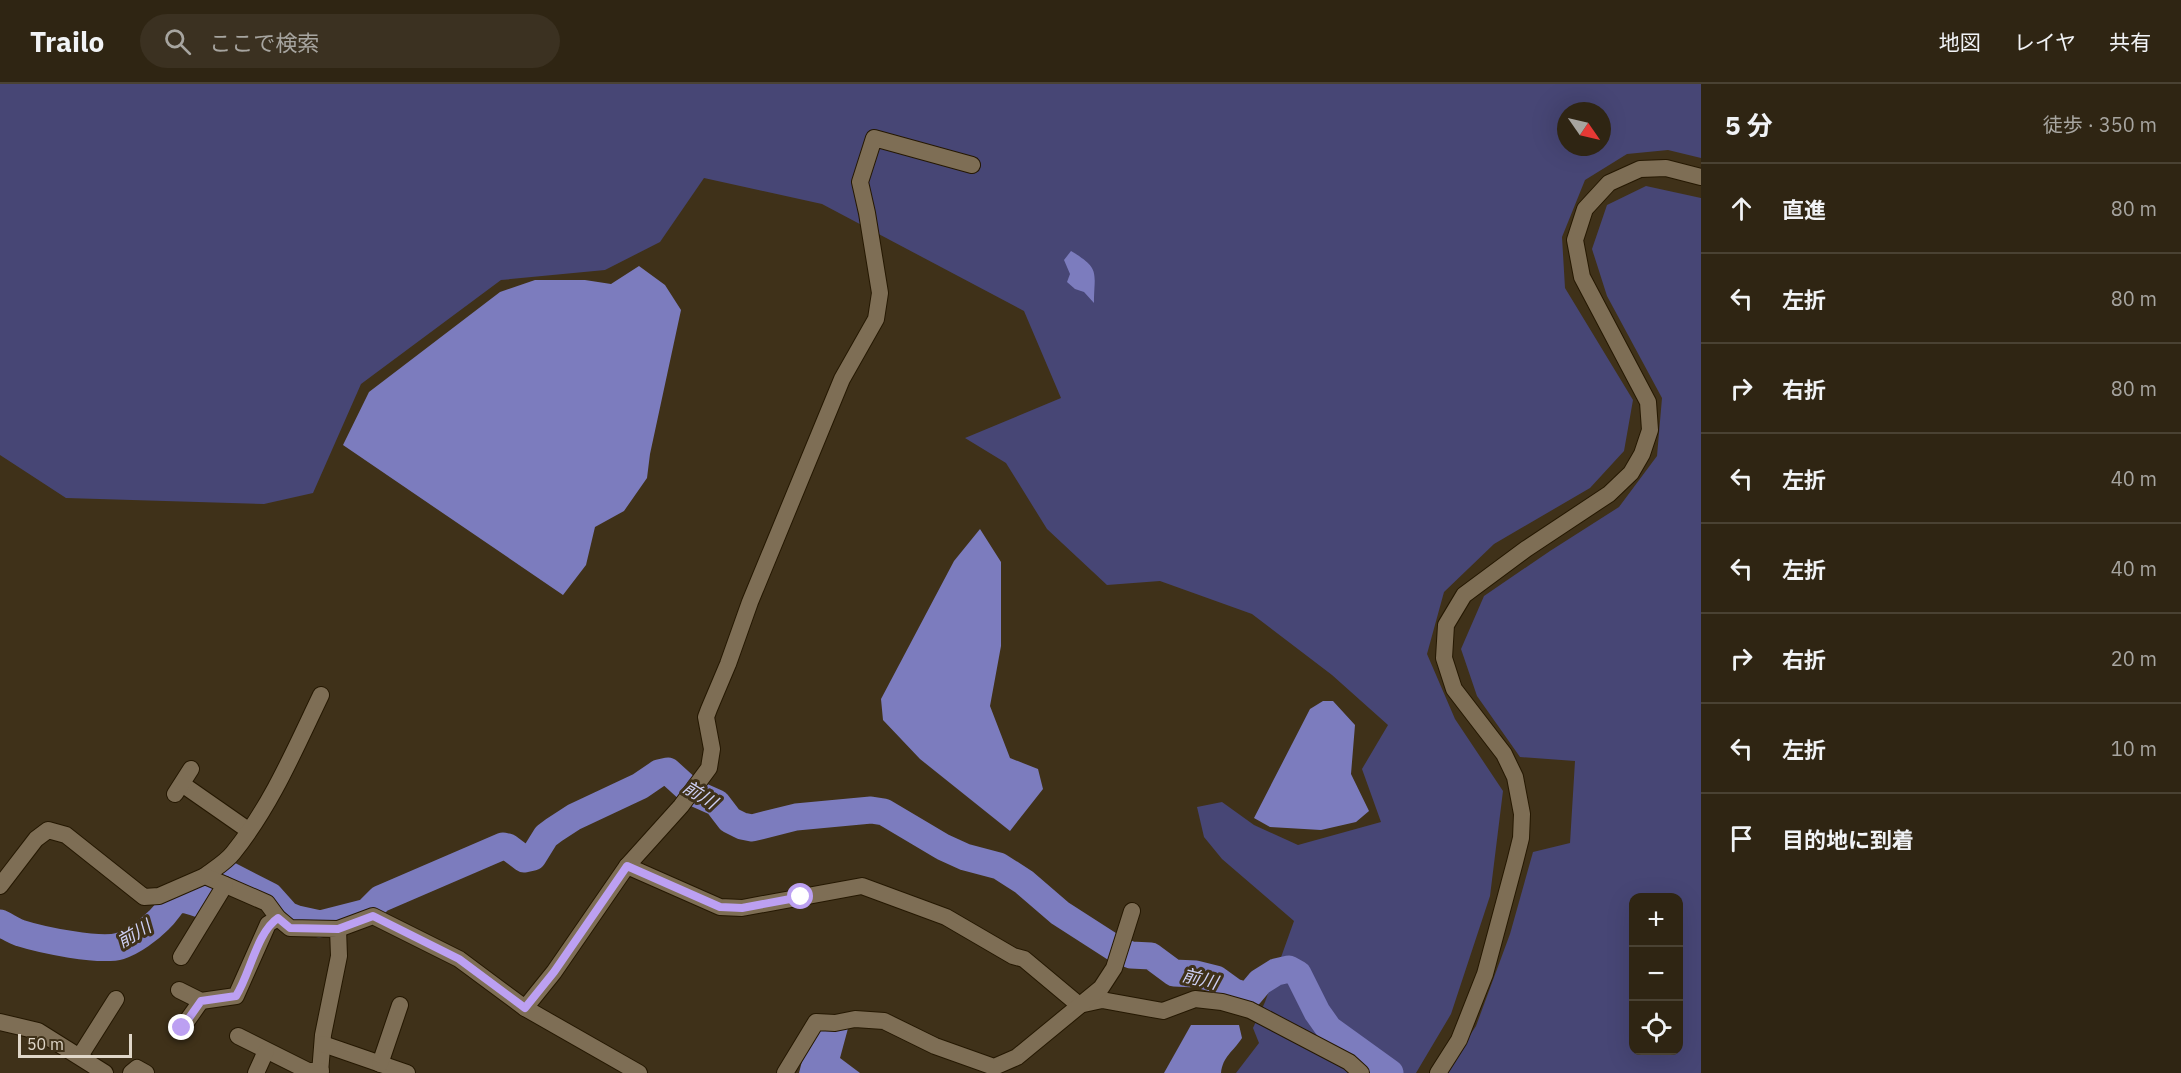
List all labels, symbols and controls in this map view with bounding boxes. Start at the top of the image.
search box [140,14,560,68]
text: Trailo [30,23,104,60]
icon: search [161,25,194,58]
text: ここで検索 [209,28,319,57]
text: 地図 [1939,28,1981,56]
text: レイヤ [2014,28,2076,56]
text: 共有 [2109,28,2151,56]
north arrow [1557,102,1611,156]
text: 5 分 [1725,108,1773,142]
text: 徒歩 · 350 m [2043,111,2157,138]
icon: ahead [1725,192,1758,225]
text: 直進 [1782,195,1826,224]
text: 80 m [2111,195,2157,222]
icon: left [1725,282,1758,315]
text: 左折 [1782,285,1826,314]
text: 80 m [2111,285,2157,312]
icon: right [1725,372,1758,405]
text: 右折 [1782,375,1826,404]
text: 80 m [2111,375,2157,402]
icon: left [1725,462,1758,495]
text: 左折 [1782,465,1826,494]
text: 40 m [2111,465,2157,492]
icon: left [1725,552,1758,585]
text: 左折 [1782,555,1826,584]
text: 40 m [2111,555,2157,582]
icon: right [1725,642,1758,675]
text: 右折 [1782,645,1826,674]
text: 20 m [2111,645,2157,672]
icon: left [1725,732,1758,765]
text: 左折 [1782,735,1826,764]
text: 10 m [2111,735,2157,762]
water label: 前川 [679,775,723,815]
icon: arrive [1725,822,1758,855]
text: 目的地に到着 [1782,825,1914,854]
route start [787,883,813,909]
map controls [1629,893,1683,1055]
button: + [1629,893,1683,947]
water label: 前川 [112,914,157,953]
button: − [1629,947,1683,1001]
water label: 前川 [1180,963,1222,995]
button: locate [1629,1001,1683,1055]
route end [168,1014,194,1040]
scale bar [18,1031,132,1058]
text: 50 m [27,1034,64,1054]

